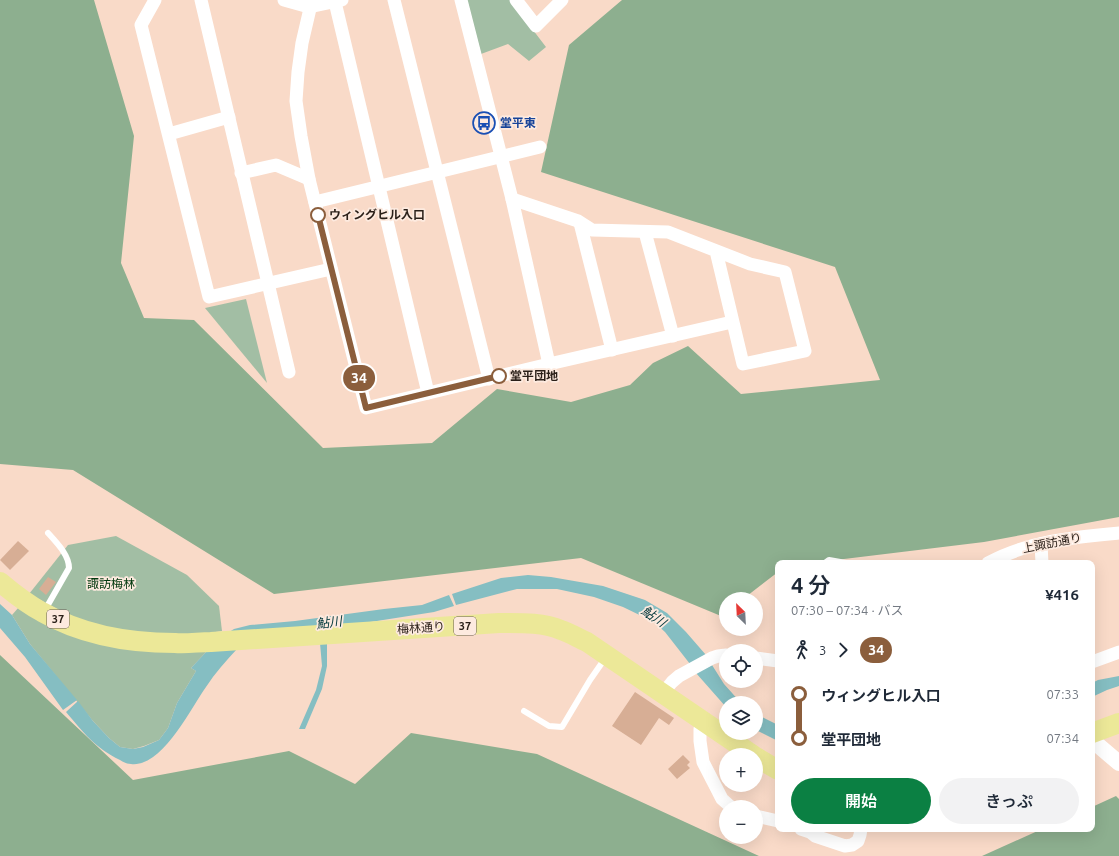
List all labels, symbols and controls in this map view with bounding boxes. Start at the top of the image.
bus stop icon: 堂平東 [471,110,497,136]
place label: 堂平東 [500,116,536,129]
marker: ウィングヒル入口 [310,207,326,223]
place label: ウィングヒル入口 [329,208,425,221]
line badge: 34 [341,365,377,391]
marker: 堂平団地 [491,368,507,384]
place label: 堂平団地 [510,369,558,382]
text: 34 [351,370,367,386]
street label: 上諏訪通り [1021,530,1083,555]
text: 4 分 [791,572,831,597]
park label: 諏訪梅林 [87,577,135,590]
text: ¥416 [1045,586,1079,603]
north arrow [719,592,763,636]
map controls [719,592,763,844]
water label: 鮎川 [639,603,670,630]
text: 07:30 – 07:34 · バス [791,603,904,617]
road number: 37 [47,610,69,628]
water label: 鮎川 [315,613,345,631]
road number: 37 [454,617,476,635]
street label: 梅林通り [397,619,445,636]
icon: walk [791,639,813,661]
icon: forward [832,639,854,661]
text: 34 [868,642,884,658]
text: 3 [819,643,826,657]
button: locate [719,644,763,688]
text: ウィングヒル入口 [821,687,941,704]
text: 07:33 [1046,687,1079,701]
button: layers [719,696,763,740]
text: 堂平団地 [821,731,881,748]
text: 07:34 [1046,731,1079,745]
button: + [719,748,763,792]
button: 開始 [791,778,931,824]
button: きっぷ [939,778,1079,824]
button: − [719,800,763,844]

